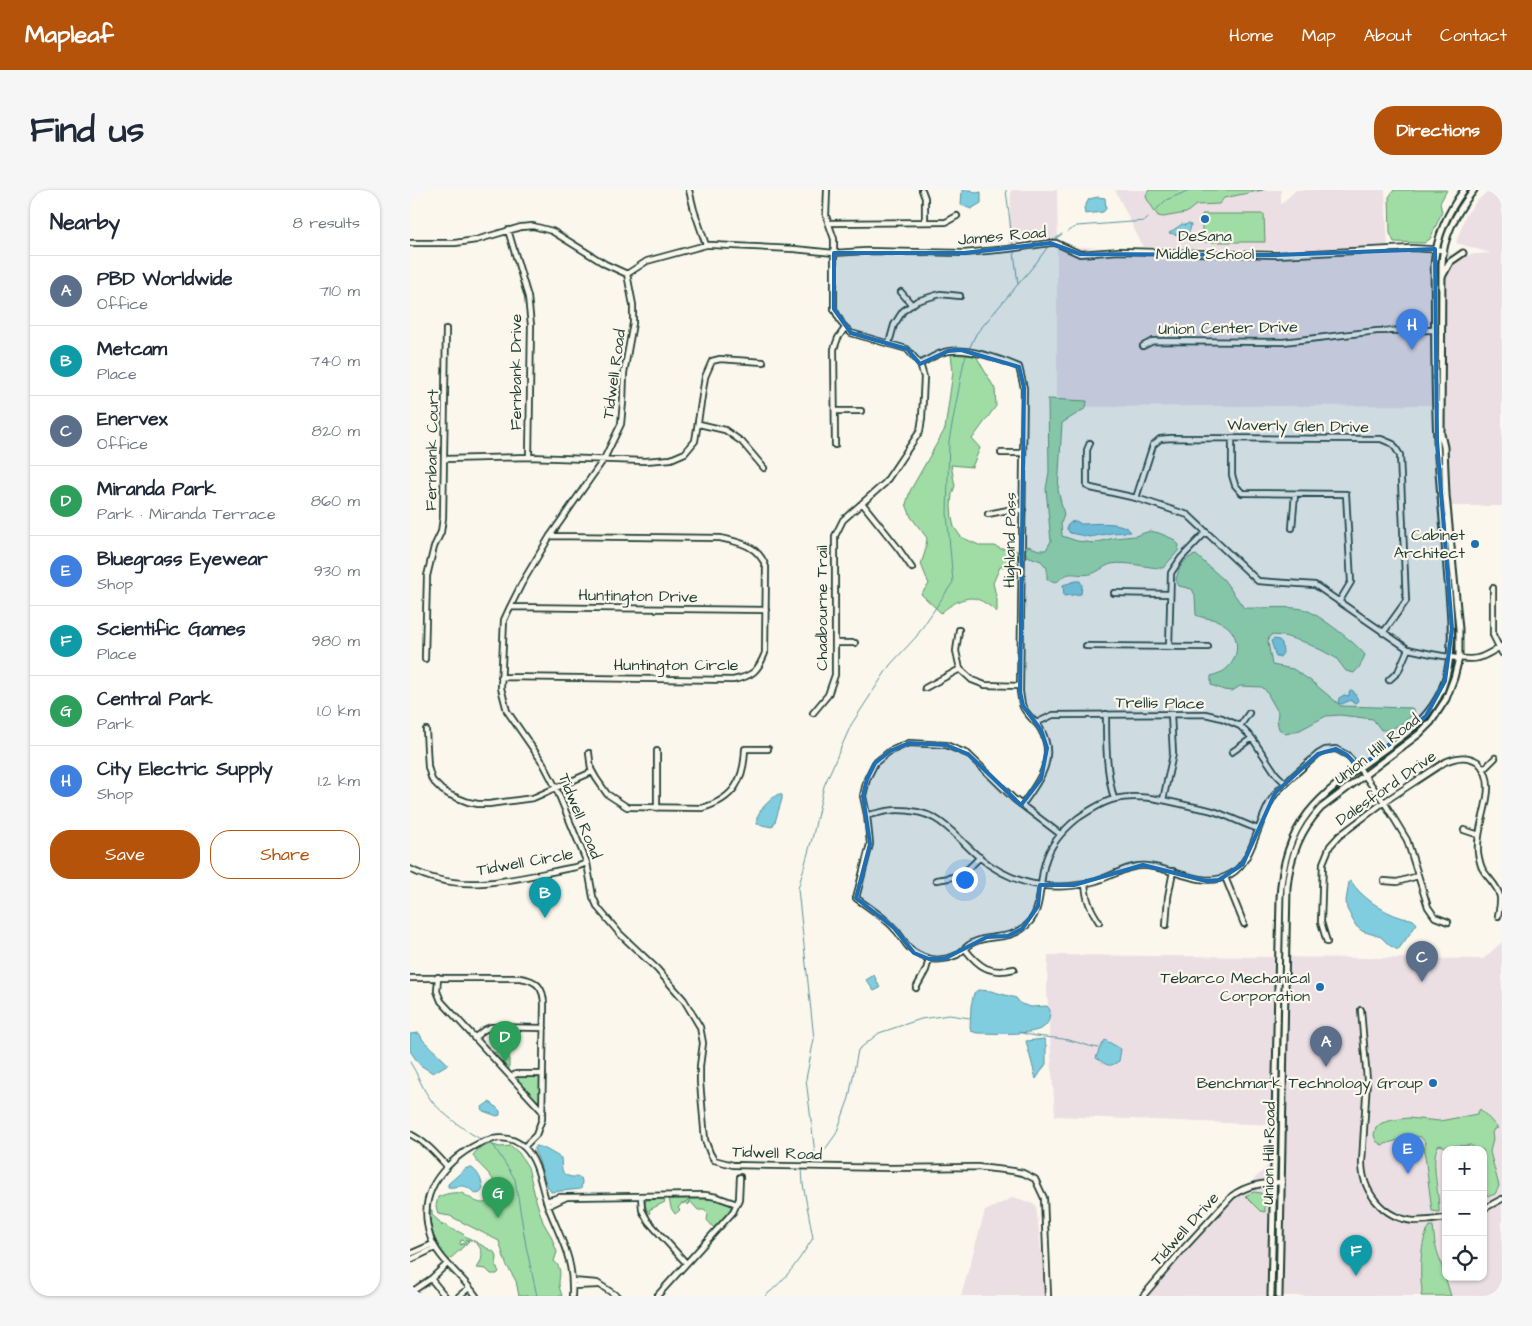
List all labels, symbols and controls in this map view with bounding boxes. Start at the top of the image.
text: Mapleaf [25,18,114,52]
text: Home [1229,23,1274,48]
text: Map [1302,23,1336,48]
text: About [1364,23,1412,48]
text: Contact [1440,23,1507,48]
text: Find us [30,106,144,155]
button: Directions [1374,106,1502,155]
text: Nearby [50,208,120,237]
text: 8 results [293,212,360,234]
marker: DeSana Middle School [1199,213,1211,225]
street label: James Road [957,221,1047,251]
place label: DeSana Middle School [1156,225,1254,265]
text: PBD Worldwide [97,266,233,293]
text: A [61,280,71,302]
text: 710 m [319,280,360,302]
text: Office [97,293,148,315]
pin: H [1396,309,1428,350]
street label: Fernbank Drive [505,313,527,430]
street label: Union Center Drive [1158,316,1298,340]
street label: Tidwell Road [597,328,631,420]
text: Metcam [97,336,167,363]
text: B [60,350,72,372]
text: 740 m [310,350,360,372]
text: Place [97,363,137,385]
street label: Fernbank Court [420,388,444,511]
text: Enervex [97,406,168,433]
street label: Waverly Glen Drive [1227,414,1369,439]
text: C [60,420,72,442]
text: 820 m [312,420,360,442]
text: Office [97,433,148,455]
text: Miranda Park [97,476,216,503]
text: D [61,490,71,512]
text: 860 m [311,490,360,512]
street label: Highland Pass [998,492,1023,588]
text: Park · Miranda Terrace [97,503,276,525]
place label: Cabinet Architect [1394,524,1466,564]
marker: Cabinet Architect [1469,538,1481,550]
street label: Chadbourne Trail [811,545,833,671]
text: Bluegrass Eyewear [97,546,268,573]
text: E [61,560,71,582]
text: 930 m [314,560,360,582]
text: Shop [97,573,133,595]
street label: Huntington Drive [578,584,698,609]
text: Scientific Games [97,616,246,643]
text: F [60,630,72,652]
text: 980 m [312,630,360,652]
text: Place [97,643,137,665]
street label: Huntington Circle [614,654,739,677]
text: Central Park [97,686,213,713]
street label: Trellis Place [1115,691,1205,715]
text: G [60,700,72,722]
text: 1.0 km [317,700,360,722]
street label: Union Hill Road [1330,709,1424,789]
text: Park [97,713,134,735]
street label: Dalesford Drive [1331,745,1441,831]
text: City Electric Supply [97,756,273,783]
text: H [61,770,71,792]
text: 1.2 km [318,770,360,792]
street label: Tidwell Road [553,770,607,862]
text: Shop [97,783,133,805]
button: Save [50,830,200,879]
button: Share [210,830,360,879]
street label: Tidwell Circle [475,843,575,881]
your location [952,867,978,893]
pin: B [529,877,561,918]
pin: C [1406,941,1438,982]
place label: Tebarco Mechanical Corporation [1161,967,1310,1007]
marker: Tebarco Mechanical Corporation [1314,981,1326,993]
pin: D [489,1021,521,1062]
pin: A [1310,1026,1342,1067]
place label: Benchmark Technology Group [1197,1072,1423,1095]
marker: Benchmark Technology Group [1427,1077,1439,1089]
street label: Union Hill Road [1257,1101,1281,1205]
pin: E [1392,1133,1424,1174]
street label: Tidwell Road [731,1140,823,1166]
map controls [1442,1146,1487,1281]
button: + [1442,1146,1487,1191]
pin: G [482,1177,514,1218]
street label: Tidwell Drive [1146,1187,1224,1271]
button: − [1442,1191,1487,1236]
pin: F [1340,1235,1372,1276]
button: locate [1442,1236,1487,1281]

